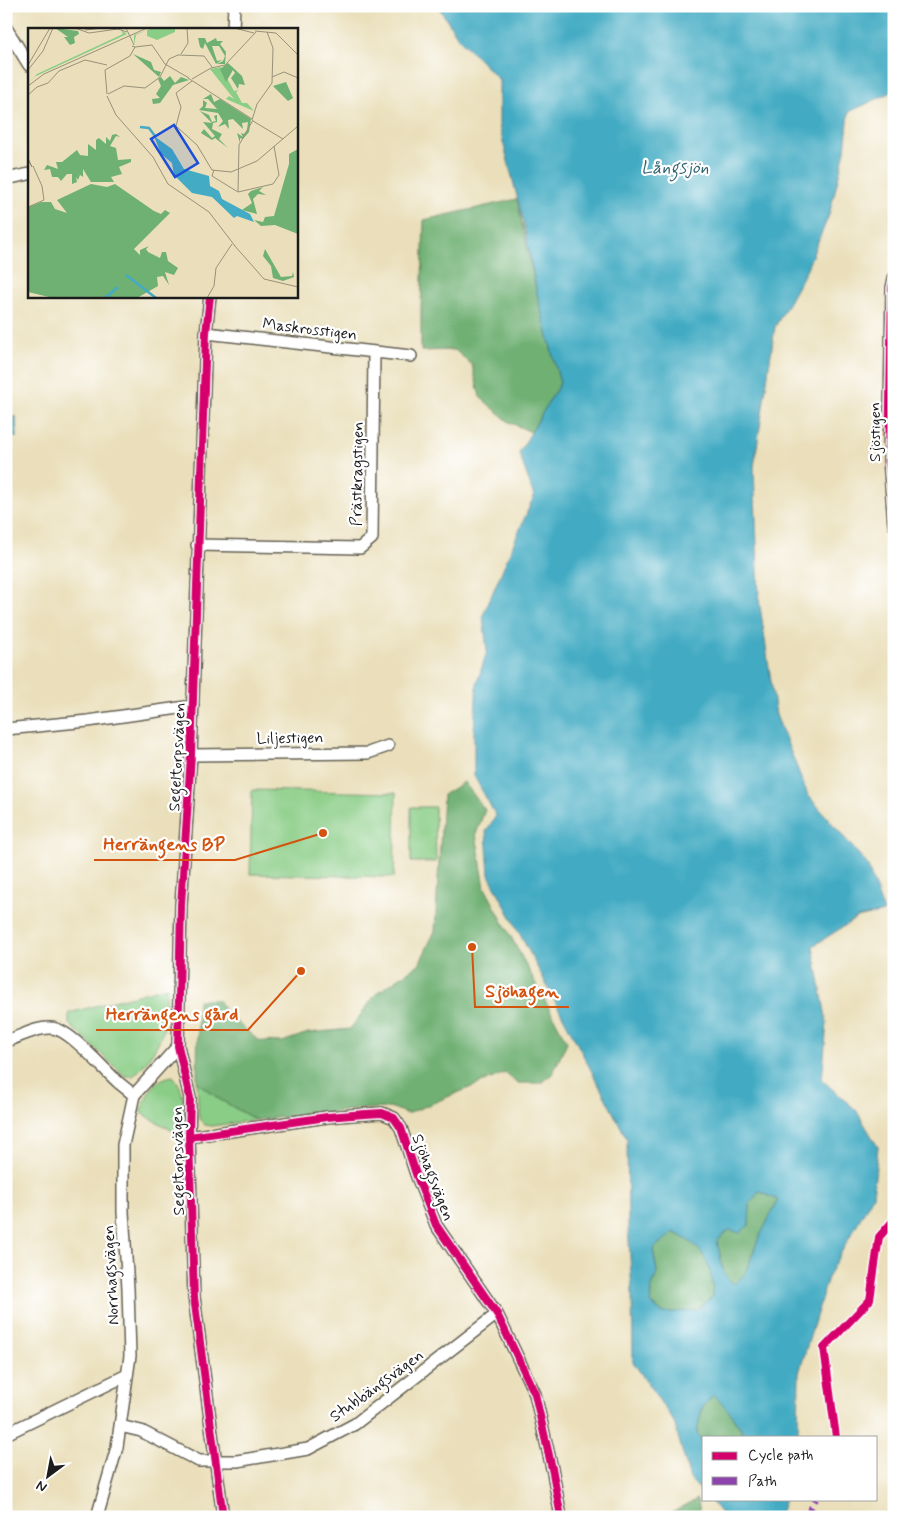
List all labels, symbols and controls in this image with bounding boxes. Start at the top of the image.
inset map [28,28,298,298]
water label: Långsjön [641,156,709,182]
street label: Maskrosstigen [261,313,358,346]
street label: Sjöstigen [865,402,886,462]
street label: Prästkragstigen [346,422,370,526]
street label: Segeltorpsvägen [164,702,192,812]
street label: Liljestigen [256,727,324,750]
callout: Herrängens BP [94,827,235,860]
text: Herrängens BP [103,833,225,859]
callout: Sjöhagen [475,974,569,1007]
text: Sjöhagen [485,980,560,1006]
callout: Herrängens gård [96,997,248,1030]
text: Herrängens gård [106,1003,238,1029]
street label: Segeltorpsvägen [167,1106,191,1216]
street label: Sjöhagsvägen [405,1131,459,1224]
street label: Norrhagsvägen [98,1224,126,1325]
street label: Stubbängsvägen [326,1345,429,1428]
legend [702,1436,878,1500]
text: Cycle path [748,1446,813,1466]
north arrow [22,1450,72,1500]
text: Path [748,1472,777,1492]
text: N [33,1476,50,1496]

